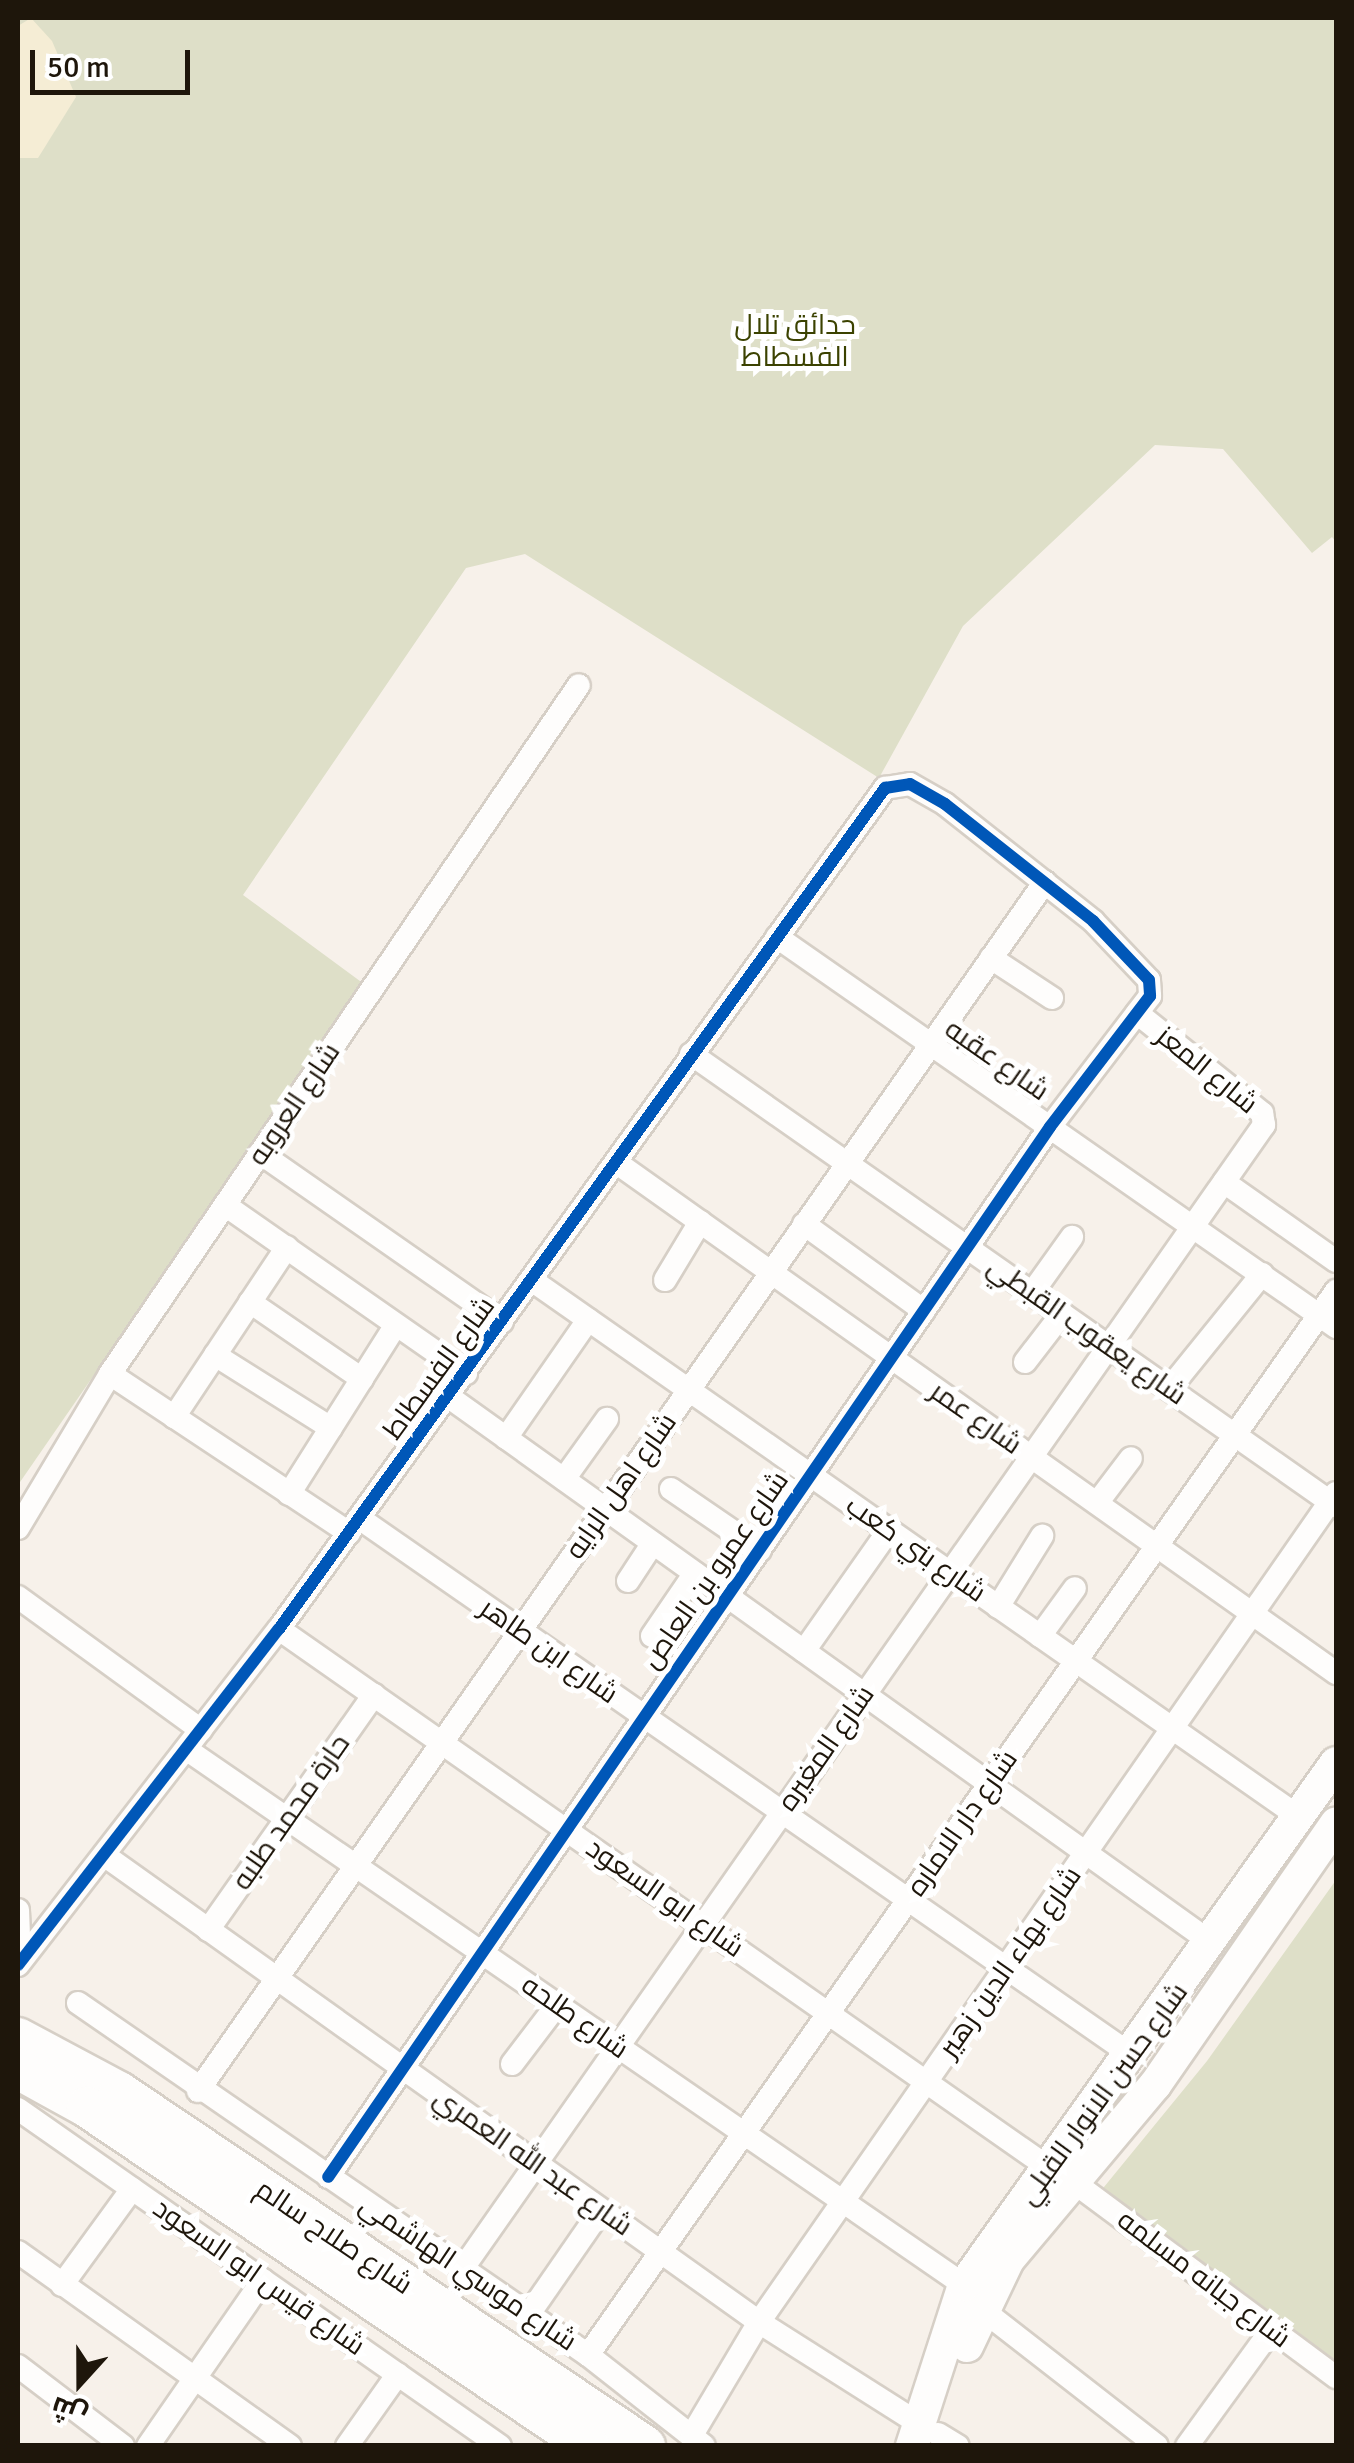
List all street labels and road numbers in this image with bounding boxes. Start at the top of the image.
street label: شارع عقبه [939,1012,1055,1108]
street label: شارع المعز [1150,1019,1264,1121]
street label: شارع العروبه [241,1036,347,1172]
street label: شارع يعقوب القبطي [981,1250,1193,1412]
street label: شارع الفسطاط [376,1290,502,1446]
street label: شارع عمر [924,1374,1028,1462]
street label: شارع اهل الرايه [558,1406,684,1566]
street label: شارع عمرو بن العاص [634,1465,796,1675]
street label: شارع بني كعب [839,1488,993,1610]
street label: شارع ابن طاهر [473,1591,625,1711]
street label: شارع المغيره [771,1679,881,1817]
street label: حارة محمد طلبه [225,1728,357,1896]
street label: شارع دار الاماره [899,1744,1025,1902]
street label: شارع ابو السعود [580,1831,750,1965]
street label: شارع بهاء الدين زهير [932,1860,1088,2064]
street label: شارع طلحه [515,1968,635,2066]
street label: شارع حسن الانوار القبلي [1011,1976,1195,2212]
street label: شارع عبد الله العمري [427,2081,639,2243]
street label: شارع صلاح سالم [249,2172,419,2302]
street label: شارع موسي الهاشمي [353,2188,583,2358]
street label: شارع قيس ابو السعود [147,2191,371,2363]
street label: شارع جبانه مسلمه [1111,2203,1297,2355]

